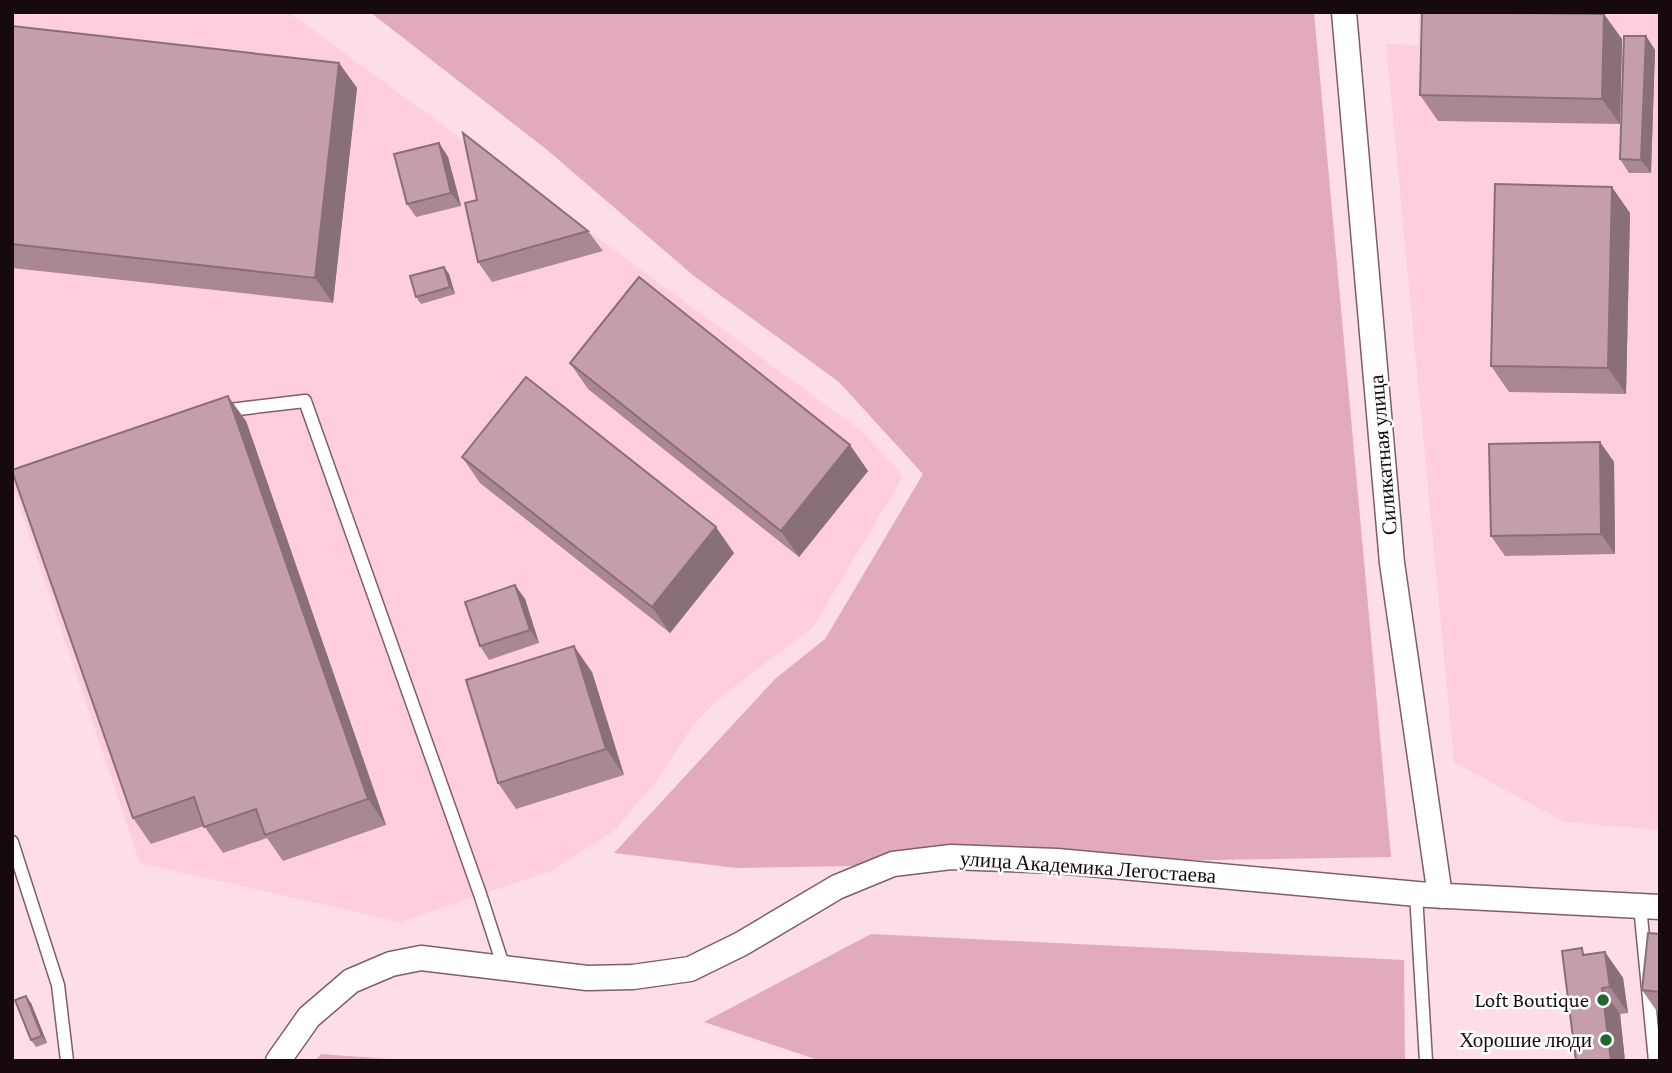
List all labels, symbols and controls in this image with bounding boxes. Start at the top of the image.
street label: Силикатная улица [1364,373,1402,536]
street label: улица Академика Легостаева [959,846,1218,888]
place label: Loft Boutique [1474,988,1589,1012]
marker: Loft Boutique [1595,992,1611,1008]
place label: Хорошие люди [1459,1028,1592,1052]
marker: Хорошие люди [1598,1032,1614,1048]

